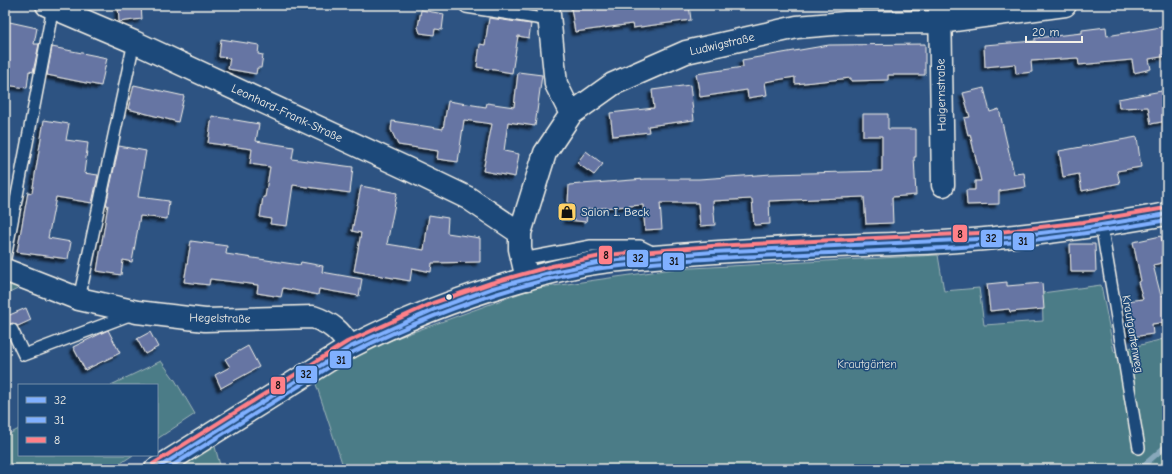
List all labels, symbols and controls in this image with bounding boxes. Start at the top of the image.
scale bar [1026,18,1082,44]
text: 20 m [1032,25,1060,39]
street label: Ludwigstraße [688,30,756,58]
street label: Haigernstraße [933,58,949,132]
street label: Leonhard-Frank-Straße [229,81,345,145]
shop icon: Salon I. Beck [556,201,578,223]
place label: Salon I. Beck [581,205,649,219]
line badge: 8 [952,224,968,243]
text: 8 [957,228,963,241]
line badge: 32 [980,229,1003,248]
text: 32 [986,232,997,245]
line badge: 31 [1012,232,1035,251]
text: 31 [1018,235,1028,248]
line badge: 8 [598,245,613,265]
text: 8 [603,249,609,262]
line badge: 32 [626,249,649,268]
text: 32 [633,252,644,265]
line badge: 31 [662,252,685,271]
text: 31 [669,255,679,268]
unlabelled marker [444,292,454,302]
street label: Krautgartenweg [1119,294,1147,374]
street label: Hegelstraße [189,310,251,326]
line badge: 31 [329,350,352,369]
text: 31 [336,354,346,367]
park label: Krautgärten [837,357,897,371]
line badge: 32 [295,365,318,384]
text: 32 [301,368,312,381]
line badge: 8 [270,376,286,395]
text: 8 [275,379,281,392]
legend [18,384,158,456]
text: 32 [54,393,66,407]
text: 31 [54,413,65,427]
text: 8 [54,433,60,447]

